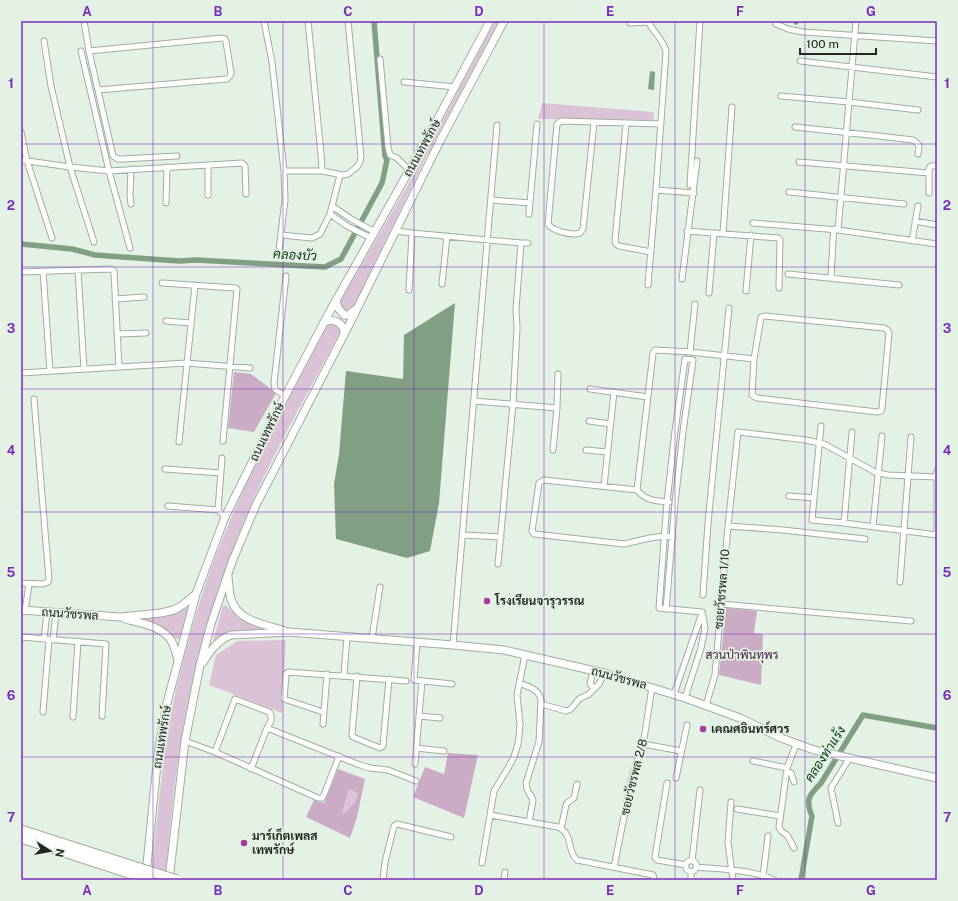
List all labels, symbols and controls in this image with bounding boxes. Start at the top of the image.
text: A [82,4,92,19]
text: B [214,4,223,19]
text: C [343,4,353,19]
text: D [474,4,484,19]
text: E [606,4,614,19]
text: F [736,4,744,19]
text: G [866,4,876,19]
scale bar [800,30,876,56]
text: 100 m [806,37,839,51]
text: 1 [8,76,14,91]
text: 1 [944,76,950,91]
street label: ถนนเทพรักษ์ [400,116,444,179]
text: 2 [7,198,15,213]
text: 2 [943,198,951,213]
water label: คลองบัว [273,246,318,264]
text: 3 [7,321,16,336]
text: 3 [943,321,952,336]
street label: ถนนเทพรักษ์ [246,399,288,464]
text: 4 [7,443,16,458]
text: 4 [943,443,952,458]
street label: ซอยวัชรพล 1/10 [712,548,732,630]
text: 5 [7,565,16,580]
text: 5 [943,565,952,580]
place label: โรงเรียนจารุวรรณ [494,593,585,609]
marker: โรงเรียนจารุวรรณ [482,596,492,606]
street label: ถนนวัชรพล [41,605,99,623]
park label: สวนป่าพินทุพร [705,648,779,664]
street label: ถนนวัชรพล [590,664,648,692]
text: 6 [7,688,16,703]
text: 6 [943,688,952,703]
street label: ถนนเทพรักษ์ [149,704,174,769]
place label: เคณศอินทร์ศวร [711,721,790,736]
water label: คลองท่าแร้ง [801,723,849,785]
marker: เคณศอินทร์ศวร [698,724,708,734]
street label: ซอยวัชรพล 2/8 [618,737,650,817]
text: 7 [7,810,15,825]
text: 7 [943,810,951,825]
place label: มาร์เก็ตเพลส เทพรักษ์ [252,828,317,857]
north arrow [30,831,70,871]
marker: มาร์เก็ตเพลส เทพรักษ์ [239,838,249,848]
text: N [53,848,67,858]
text: A [82,883,92,898]
text: B [214,883,223,898]
text: C [343,883,353,898]
text: D [474,883,484,898]
text: E [606,883,614,898]
text: F [736,883,744,898]
text: G [866,883,876,898]

